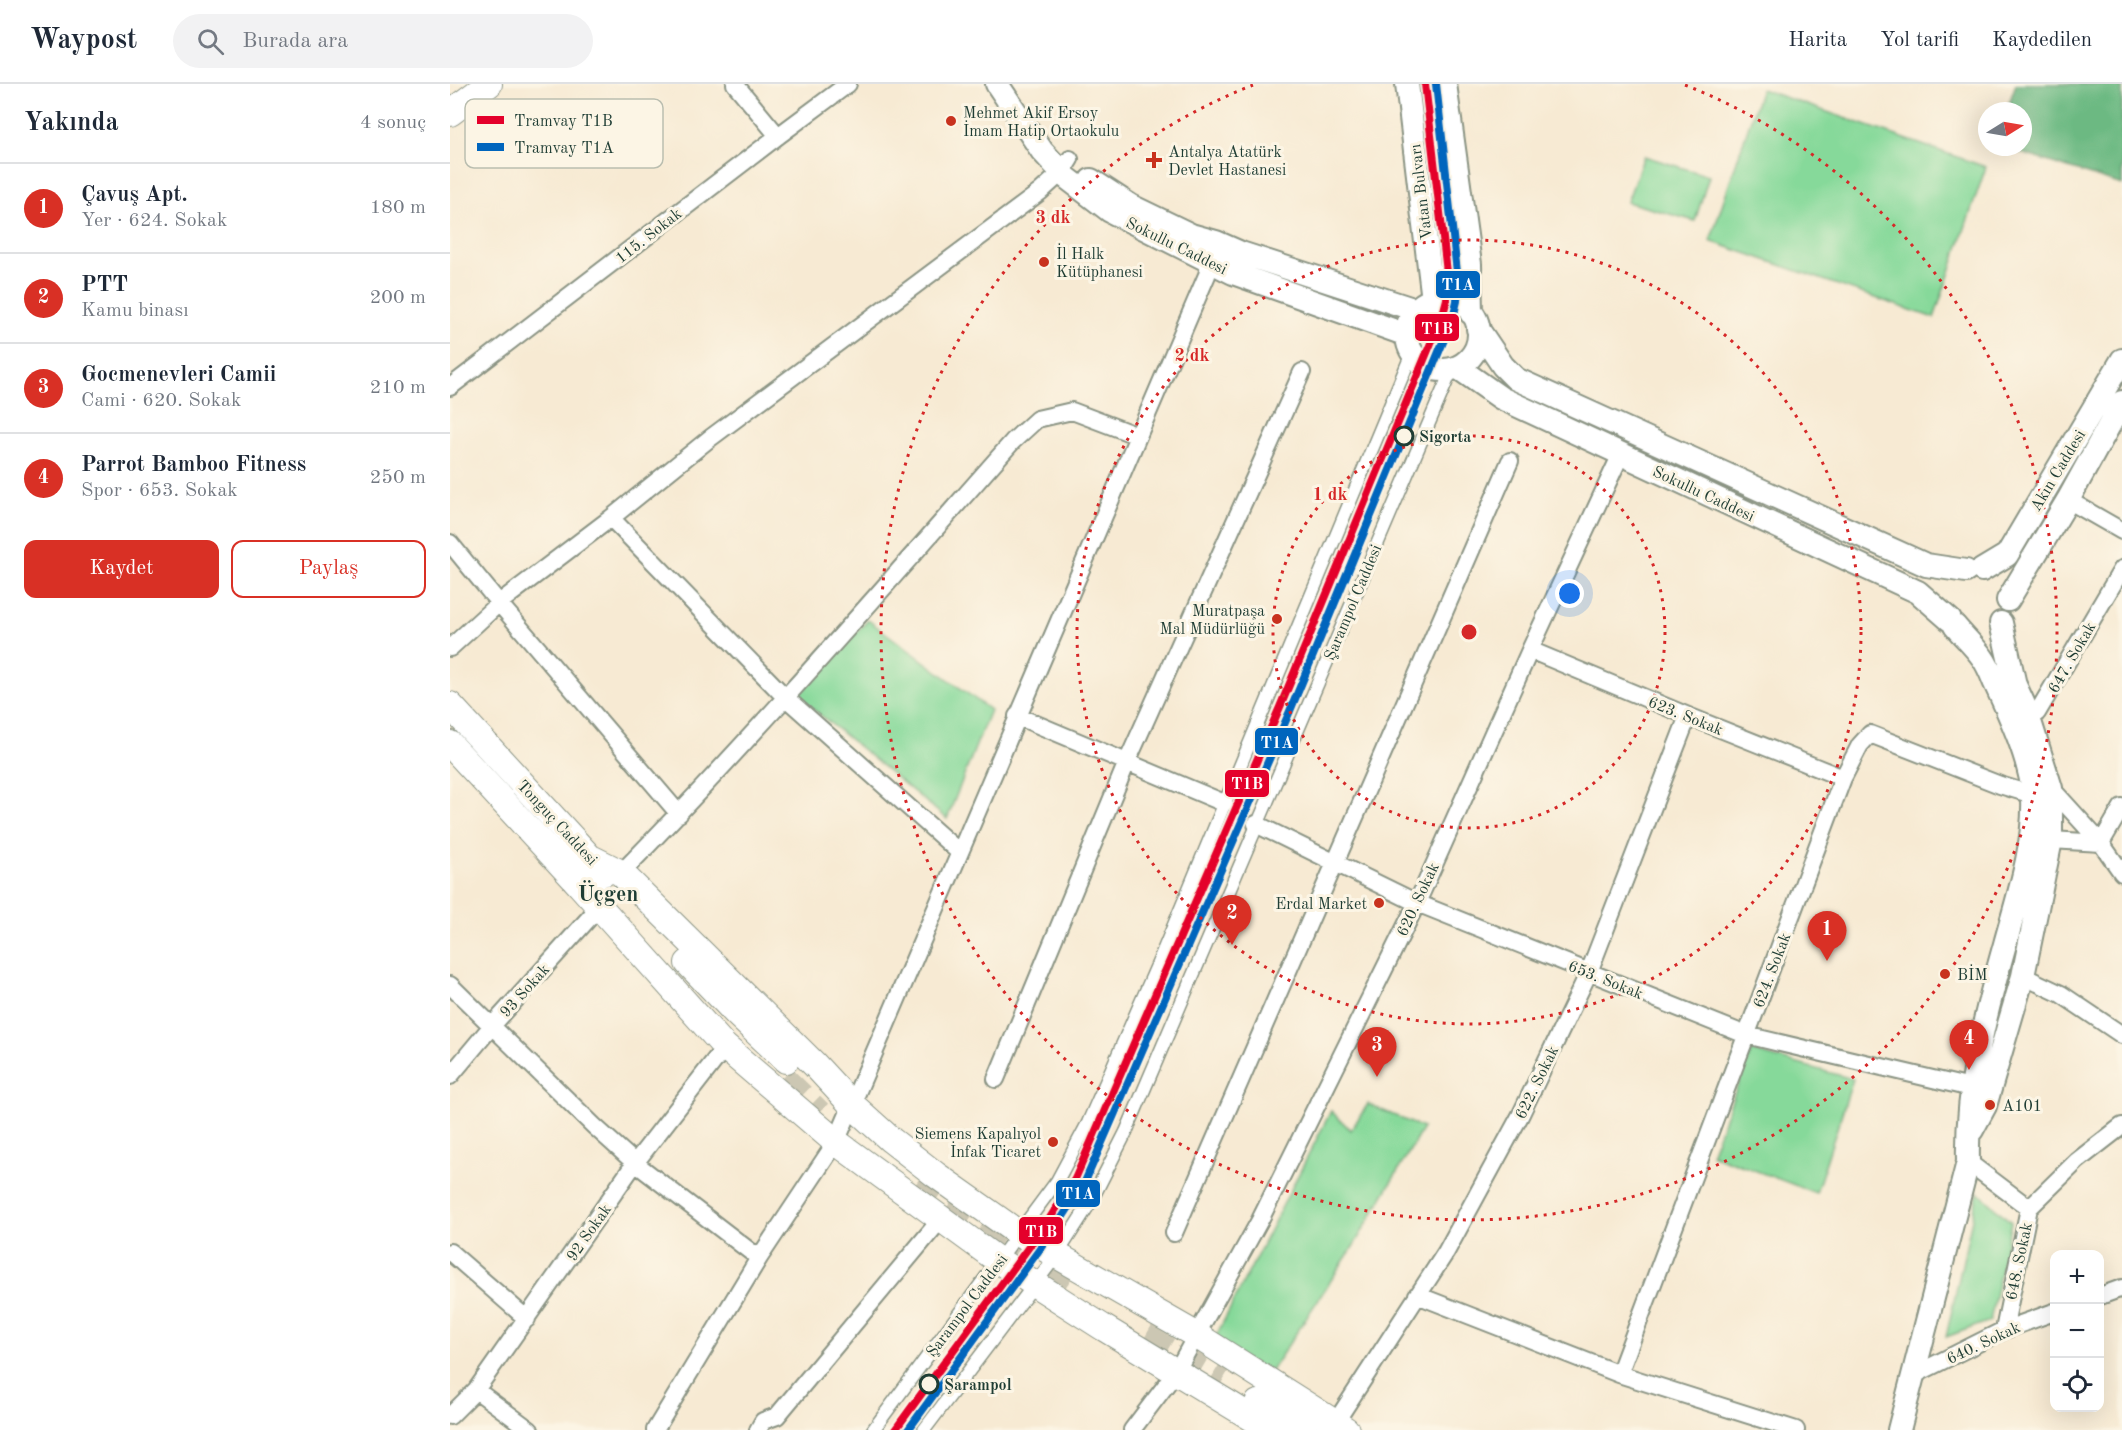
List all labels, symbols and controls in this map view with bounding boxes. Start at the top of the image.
search box [173,14,593,68]
icon: search [194,25,227,58]
text: Waypost [30,27,137,55]
text: Burada ara [242,30,348,52]
text: Harita [1788,30,1847,51]
text: Yol tarifi [1880,30,1959,51]
text: Kaydedilen [1992,30,2092,51]
legend [465,99,663,168]
north arrow [1978,102,2032,156]
place label: Mehmet Akif Ersoy İmam Hatip Ortaokulu [963,106,1120,140]
text: Yakında [24,110,119,136]
text: 4 sonuç [360,113,426,133]
text: Tramvay T1B [514,114,613,130]
marker: Mehmet Akif Ersoy İmam Hatip Ortaokulu [944,114,958,128]
text: Tramvay T1A [514,141,614,157]
street label: Vatan Bulvarı [1408,143,1436,241]
place label: Antalya Atatürk Devlet Hastanesi [1168,145,1286,179]
marker: Antalya Atatürk Devlet Hastanesi [1145,151,1163,169]
text: Çavuş Apt. [81,184,188,206]
text: 1 [38,198,49,218]
text: 180 m [370,198,426,218]
street label: 115. Sokak [613,206,685,267]
text: 3 dk [1035,209,1071,227]
text: Yer · 624. Sokak [81,211,227,231]
street label: Sokullu Caddesi [1123,215,1229,278]
place label: İl Halk Kütüphanesi [1056,243,1143,281]
marker: İl Halk Kütüphanesi [1037,255,1051,269]
line badge: T1A [1435,270,1481,299]
text: PTT [81,274,128,296]
text: T1A [1442,278,1474,294]
text: 2 [38,288,49,308]
text: 200 m [370,288,426,308]
text: Kamu binası [81,301,189,321]
line badge: T1B [1414,313,1460,342]
text: T1B [1421,322,1453,338]
text: 2 dk [1174,347,1210,365]
text: Gocmenevleri Camii [81,364,276,386]
text: 3 [38,378,49,398]
text: 210 m [370,378,426,398]
text: Cami · 620. Sokak [81,391,241,411]
marker: Sigorta [1394,426,1414,446]
street label: Akın Caddesi [2028,428,2089,515]
place label: Sigorta [1419,430,1471,446]
text: Parrot Bamboo Fitness [81,454,306,476]
street label: Sokullu Caddesi [1650,464,1757,525]
text: 4 [38,468,49,488]
text: 250 m [370,468,426,488]
text: Spor · 653. Sokak [81,481,238,501]
text: 1 dk [1312,486,1348,504]
button: Kaydet [24,540,219,598]
button: Paylaş [231,540,426,598]
street label: Şarampol Caddesi [1322,543,1385,663]
your location [1555,579,1584,608]
place label: Muratpaşa Mal Müdürlüğü [1159,604,1265,638]
marker: Muratpaşa Mal Müdürlüğü [1270,612,1284,626]
street label: 647. Sokak [2046,620,2099,696]
centre of rings [1459,622,1479,642]
street label: 623. Sokak [1646,695,1725,739]
line badge: T1A [1254,727,1299,756]
text: T1A [1261,736,1293,752]
line badge: T1B [1224,769,1270,798]
text: T1B [1231,777,1263,793]
street label: Tonguç Caddesi [513,778,600,869]
street label: 620. Sokak [1395,861,1443,939]
district label: Üçgen [577,880,639,906]
pin: 2 [1212,896,1252,945]
marker: Erdal Market [1372,896,1386,910]
place label: Erdal Market [1275,897,1367,913]
pin: 1 [1808,912,1846,961]
street label: 624. Sokak [1751,931,1795,1011]
street label: 653. Sokak [1566,959,1645,1003]
street label: 93 Sokak [498,962,553,1021]
place label: BİM [1957,964,1988,984]
marker: BİM [1938,967,1952,981]
pin: 4 [1950,1020,1988,1070]
pin: 3 [1358,1028,1396,1077]
street label: 622. Sokak [1513,1044,1562,1122]
marker: A101 [1983,1098,1997,1112]
place label: A101 [2002,1099,2042,1115]
place label: Siemens Kapalıyol İnfak Ticaret [914,1127,1041,1161]
marker: Siemens Kapalıyol İnfak Ticaret [1046,1135,1060,1149]
line badge: T1A [1055,1179,1101,1208]
text: T1A [1062,1187,1094,1203]
street label: 92 Sokak [564,1202,615,1265]
line badge: T1B [1018,1216,1064,1245]
street label: 648. Sokak [2004,1221,2036,1302]
text: T1B [1025,1225,1057,1241]
map controls [2050,1250,2104,1412]
button: + [2050,1250,2104,1304]
street label: Şarampol Caddesi [924,1252,1011,1361]
button: − [2050,1304,2104,1358]
street label: 640. Sokak [1945,1320,2023,1368]
button: locate [2050,1358,2104,1412]
marker: Şarampol [919,1374,939,1394]
place label: Şarampol [944,1378,1012,1394]

